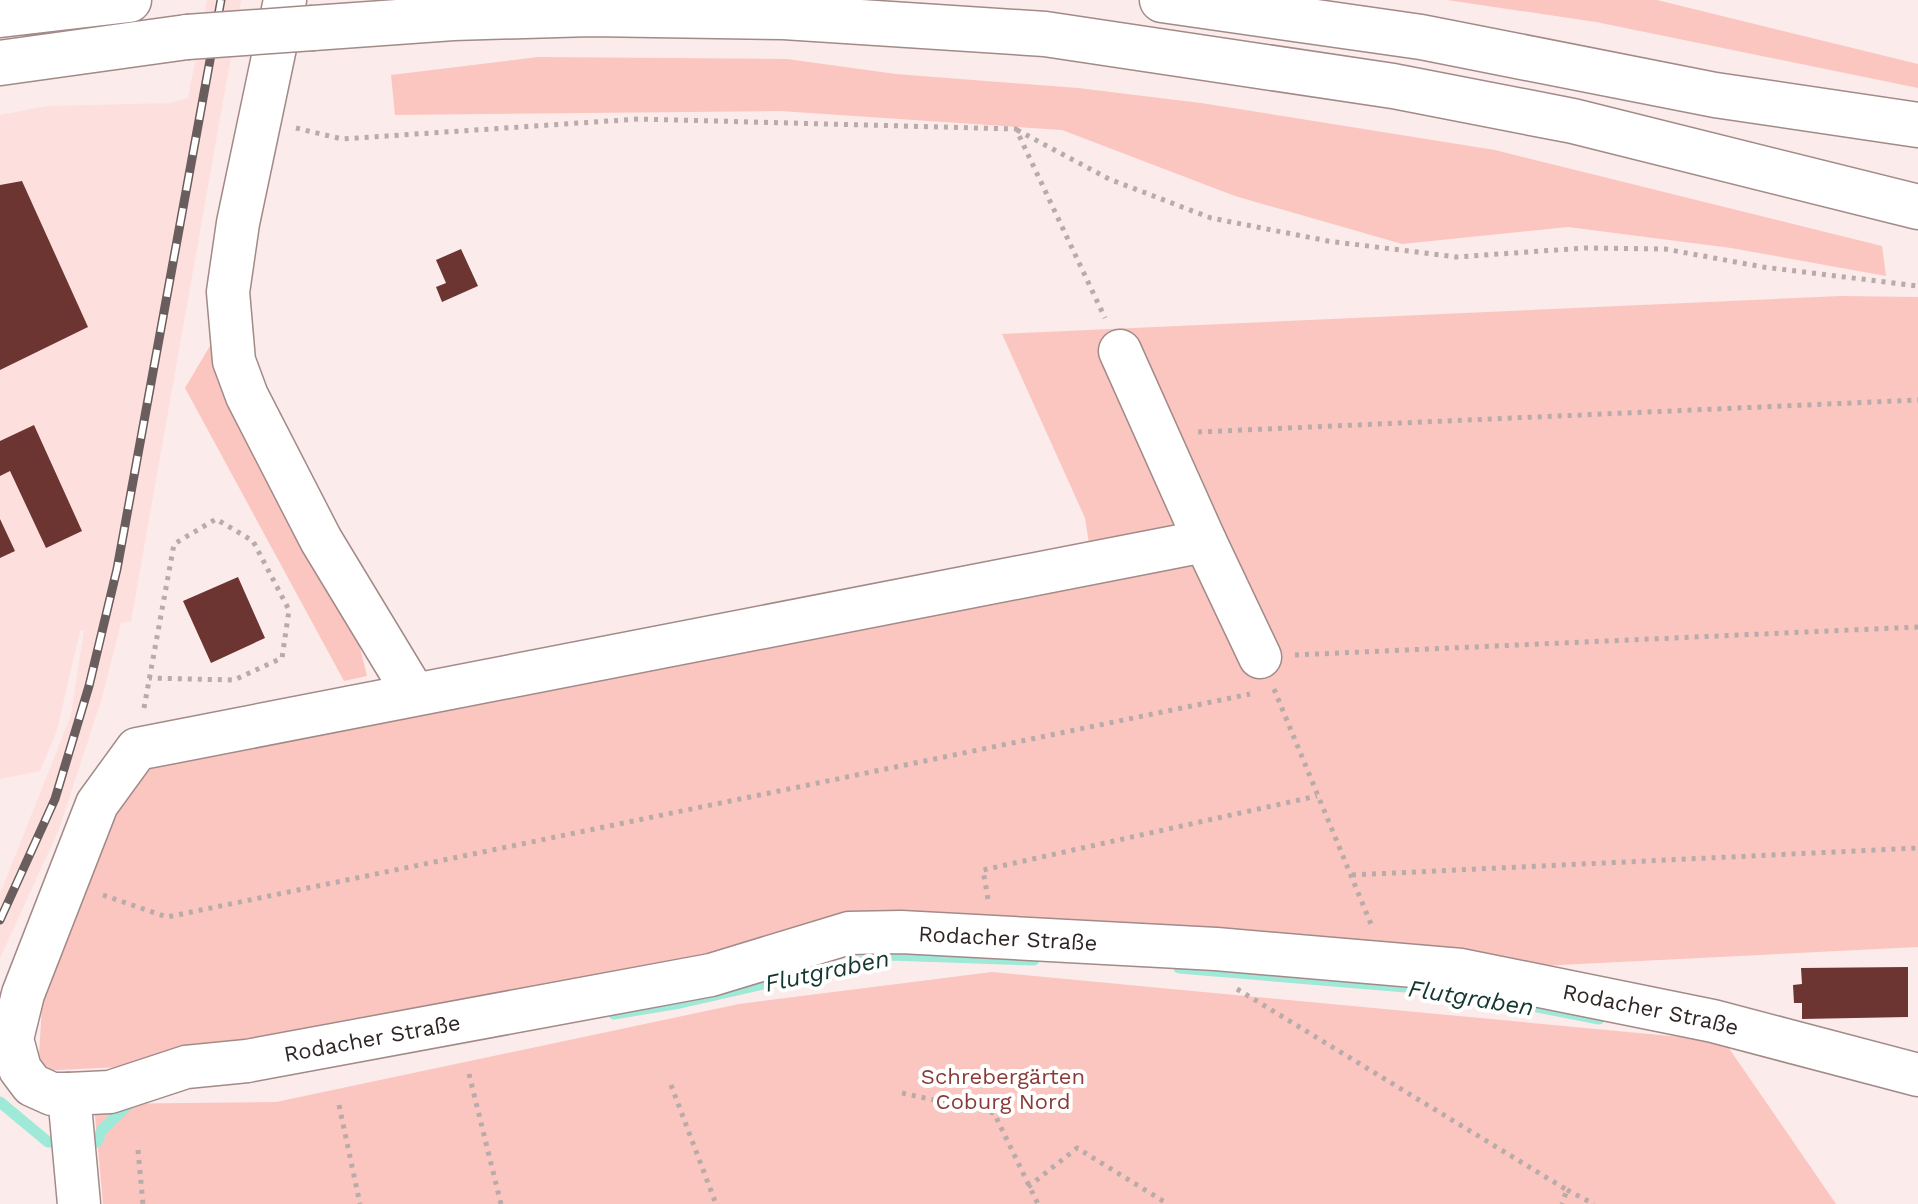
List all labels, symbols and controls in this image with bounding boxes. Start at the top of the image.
street label: Rodacher Straße [918,920,1098,955]
water label: Flutgraben [762,944,892,998]
water label: Flutgraben [1406,974,1536,1022]
street label: Rodacher Straße [1561,978,1741,1040]
street label: Rodacher Straße [282,1009,462,1066]
park label: Schrebergärten Coburg Nord [921,1064,1085,1114]

